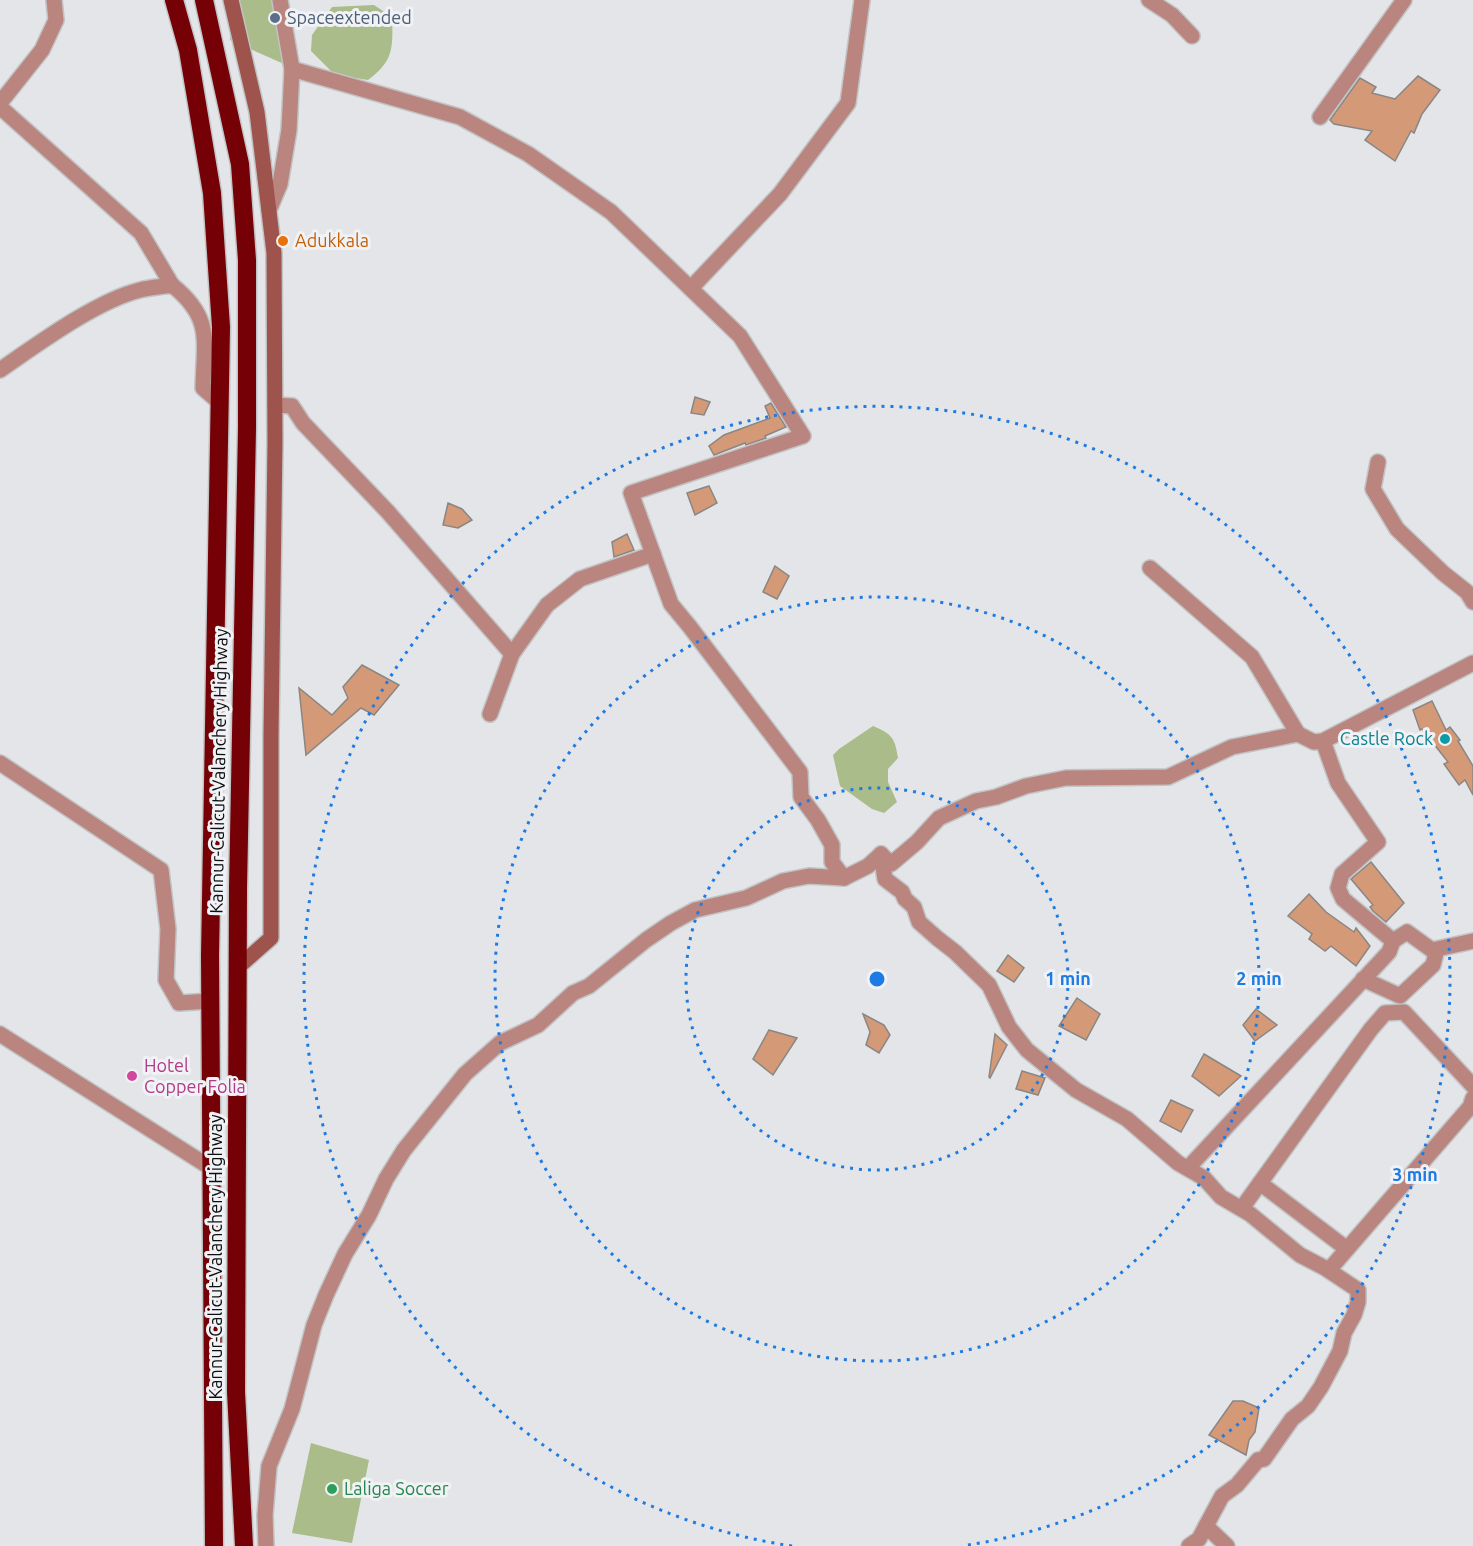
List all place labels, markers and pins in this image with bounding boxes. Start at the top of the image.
place label: Spaceextended [287,7,412,27]
marker: Spaceextended [268,11,282,25]
place label: Adukkala [295,230,369,250]
marker: Adukkala [276,234,290,248]
place label: Castle Rock [1340,728,1433,748]
marker: Castle Rock [1438,732,1452,746]
centre of rings [867,969,887,989]
place label: Hotel Copper Folia [144,1055,246,1096]
marker: Hotel Copper Folia [125,1069,139,1083]
place label: Laliga Soccer [344,1478,449,1498]
marker: Laliga Soccer [325,1482,339,1496]

